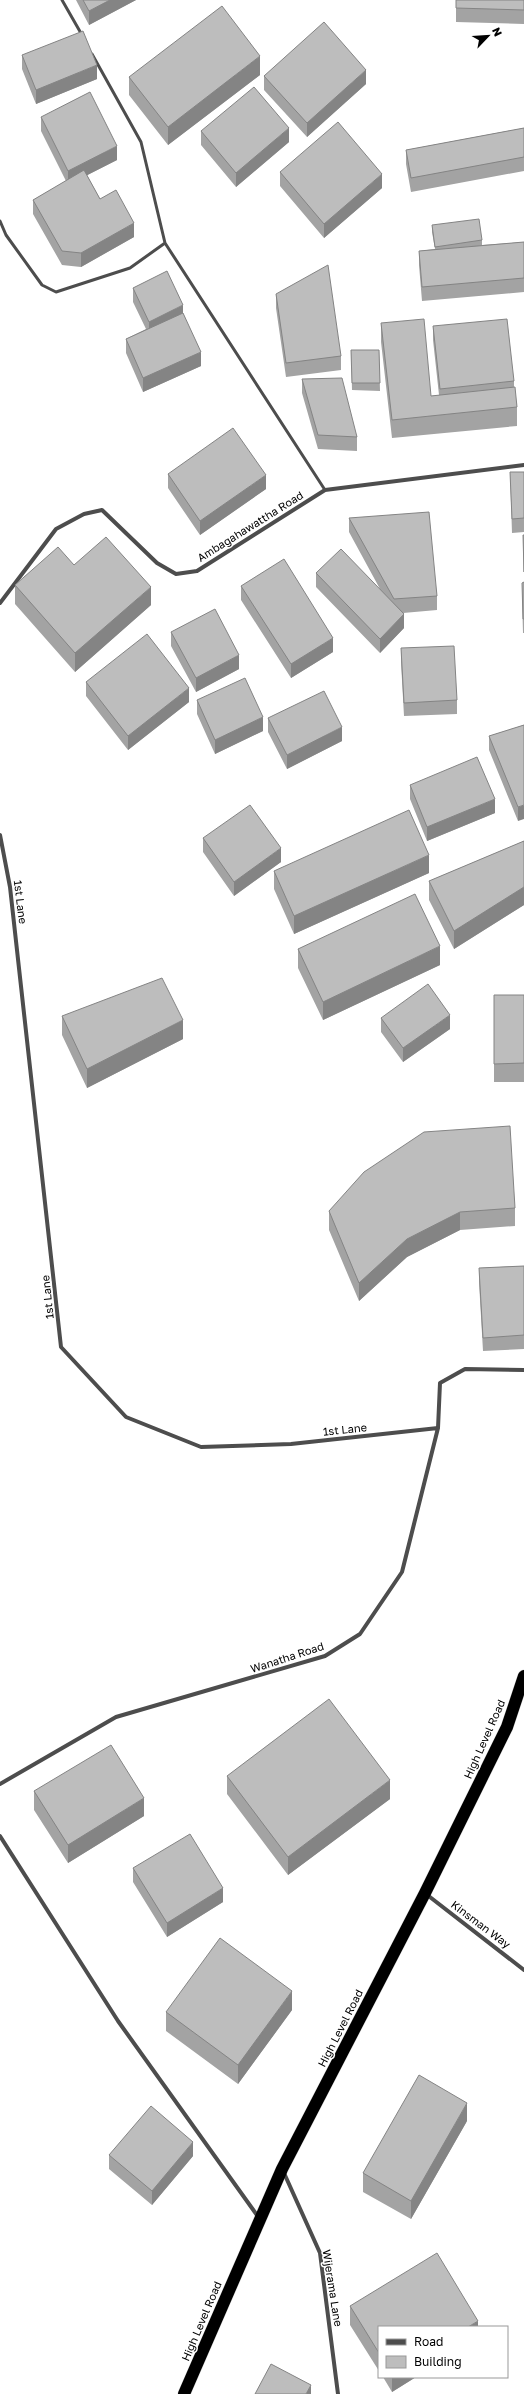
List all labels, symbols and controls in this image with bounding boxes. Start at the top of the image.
north arrow [468,16,508,56]
text: N [490,25,505,38]
street label: Ambagahawattha Road [195,488,305,564]
street label: 1st Lane [12,879,30,925]
street label: 1st Lane [38,1274,56,1320]
street label: 1st Lane [322,1420,368,1438]
street label: Wanatha Road [249,1639,325,1675]
street label: High Level Road [461,1697,507,1781]
street label: Kinsman Way [449,1897,513,1951]
street label: High Level Road [315,1987,365,2069]
street label: Wijerama Lane [321,2249,345,2327]
street label: High Level Road [178,2279,224,2363]
legend [378,2326,508,2378]
text: Road [414,2334,443,2349]
text: Building [414,2354,462,2369]

